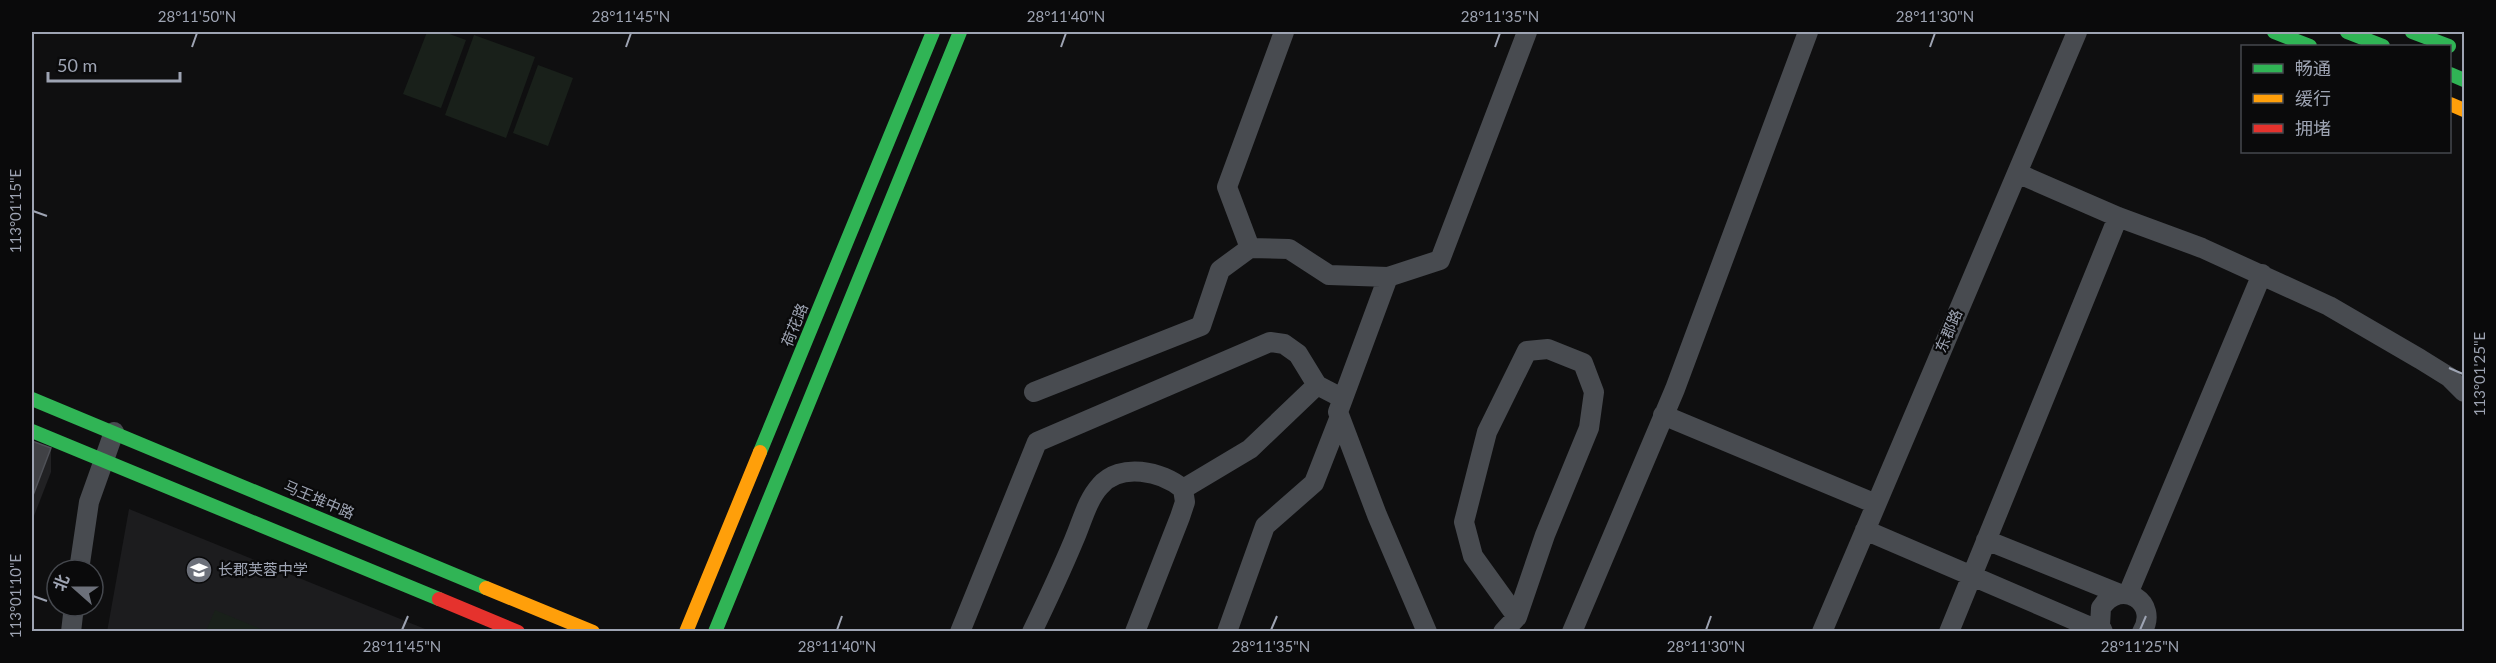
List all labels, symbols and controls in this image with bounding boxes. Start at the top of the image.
text: 28°11'50"N [158,7,236,25]
text: 28°11'45"N [592,7,670,25]
text: 28°11'40"N [1027,7,1105,25]
text: 28°11'35"N [1461,7,1539,25]
text: 28°11'30"N [1896,7,1974,25]
scale bar [48,45,180,83]
legend [2241,45,2451,153]
text: 50 m [57,54,97,76]
text: 畅通 [2295,57,2331,79]
text: 缓行 [2295,87,2331,109]
text: 拥堵 [2295,117,2331,139]
text: 113°01'15"E [6,169,24,253]
street label: 荷花路 [777,300,811,349]
street label: 东郡路 [1931,306,1965,355]
text: 113°01'25"E [2470,332,2488,416]
street label: 马王堆中路 [281,476,357,522]
text: 113°01'10"E [6,554,24,638]
school or university icon: 长郡芙蓉中学 [184,555,214,585]
north arrow [45,558,105,618]
place label: 长郡芙蓉中学 [218,560,308,578]
text: 北 [49,572,72,593]
text: 28°11'45"N [363,637,441,655]
text: 28°11'40"N [798,637,876,655]
text: 28°11'35"N [1232,637,1310,655]
text: 28°11'30"N [1667,637,1745,655]
text: 28°11'25"N [2101,637,2179,655]

